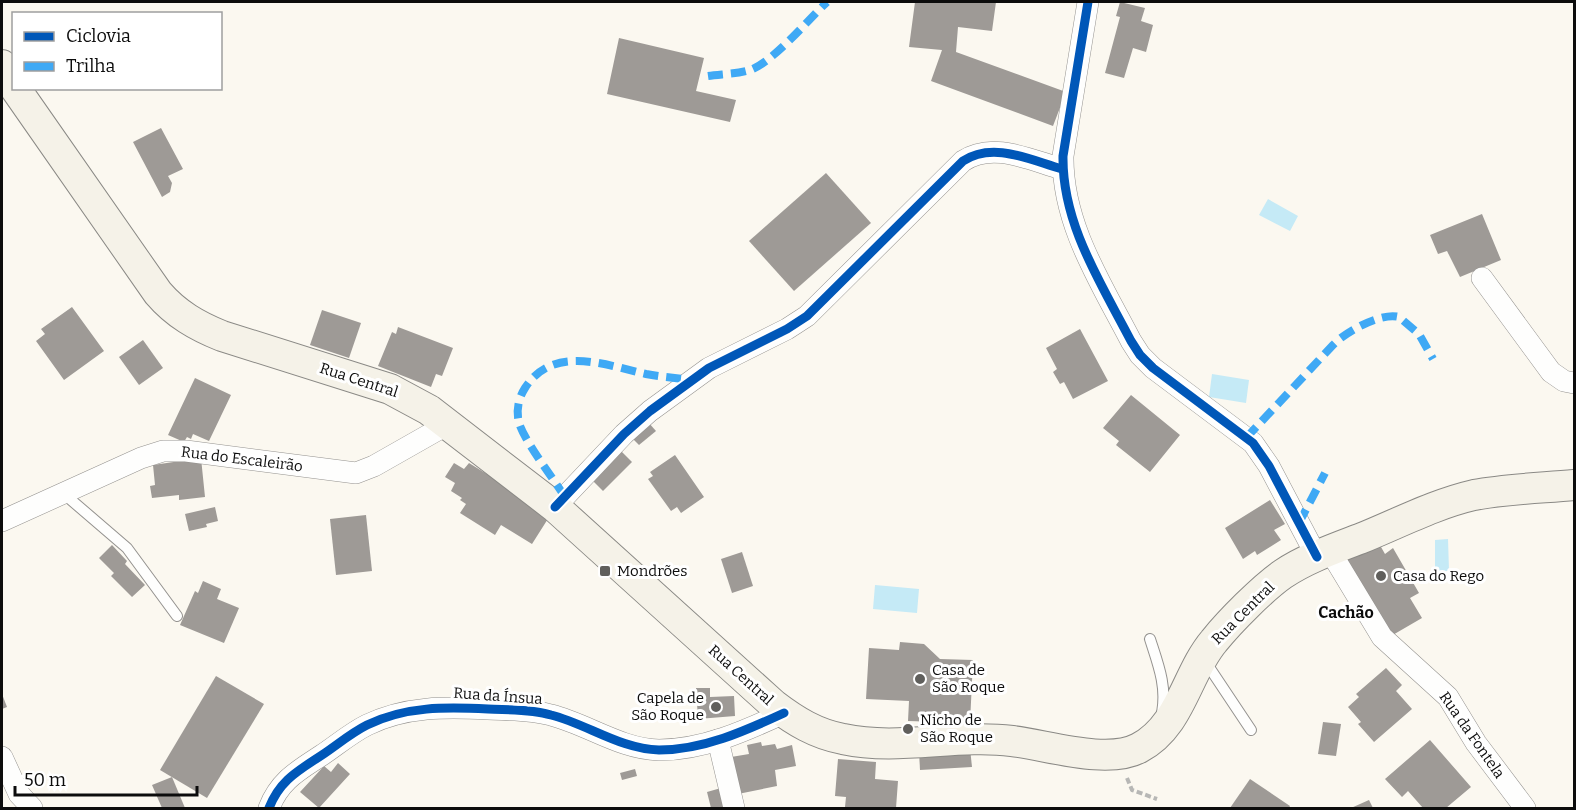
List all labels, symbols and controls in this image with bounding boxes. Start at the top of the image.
legend [12,12,222,90]
text: Ciclovia [66,25,131,47]
text: Trilha [66,55,116,77]
street label: Rua Central [318,359,400,401]
street label: Rua do Escaleirão [180,443,304,475]
place label: Mondrões [617,562,687,580]
marker: Mondrões [598,564,612,578]
place label: Casa do Rego [1393,567,1484,585]
marker: Casa do Rego [1374,569,1388,583]
street label: Rua Central [1208,578,1278,648]
district label: Cachão [1318,603,1374,622]
street label: Rua Central [705,641,777,709]
place label: Casa de São Roque [932,661,1005,696]
marker: Casa de São Roque [913,672,927,686]
street label: Rua da Ínsua [453,684,543,708]
street label: Rua da Fontela [1435,688,1509,782]
place label: Capela de São Roque [631,689,704,724]
marker: Capela de São Roque [709,700,723,714]
place label: Nicho de São Roque [920,711,993,746]
marker: Nicho de São Roque [901,722,915,736]
scale bar [15,759,196,797]
text: 50 m [24,769,66,791]

